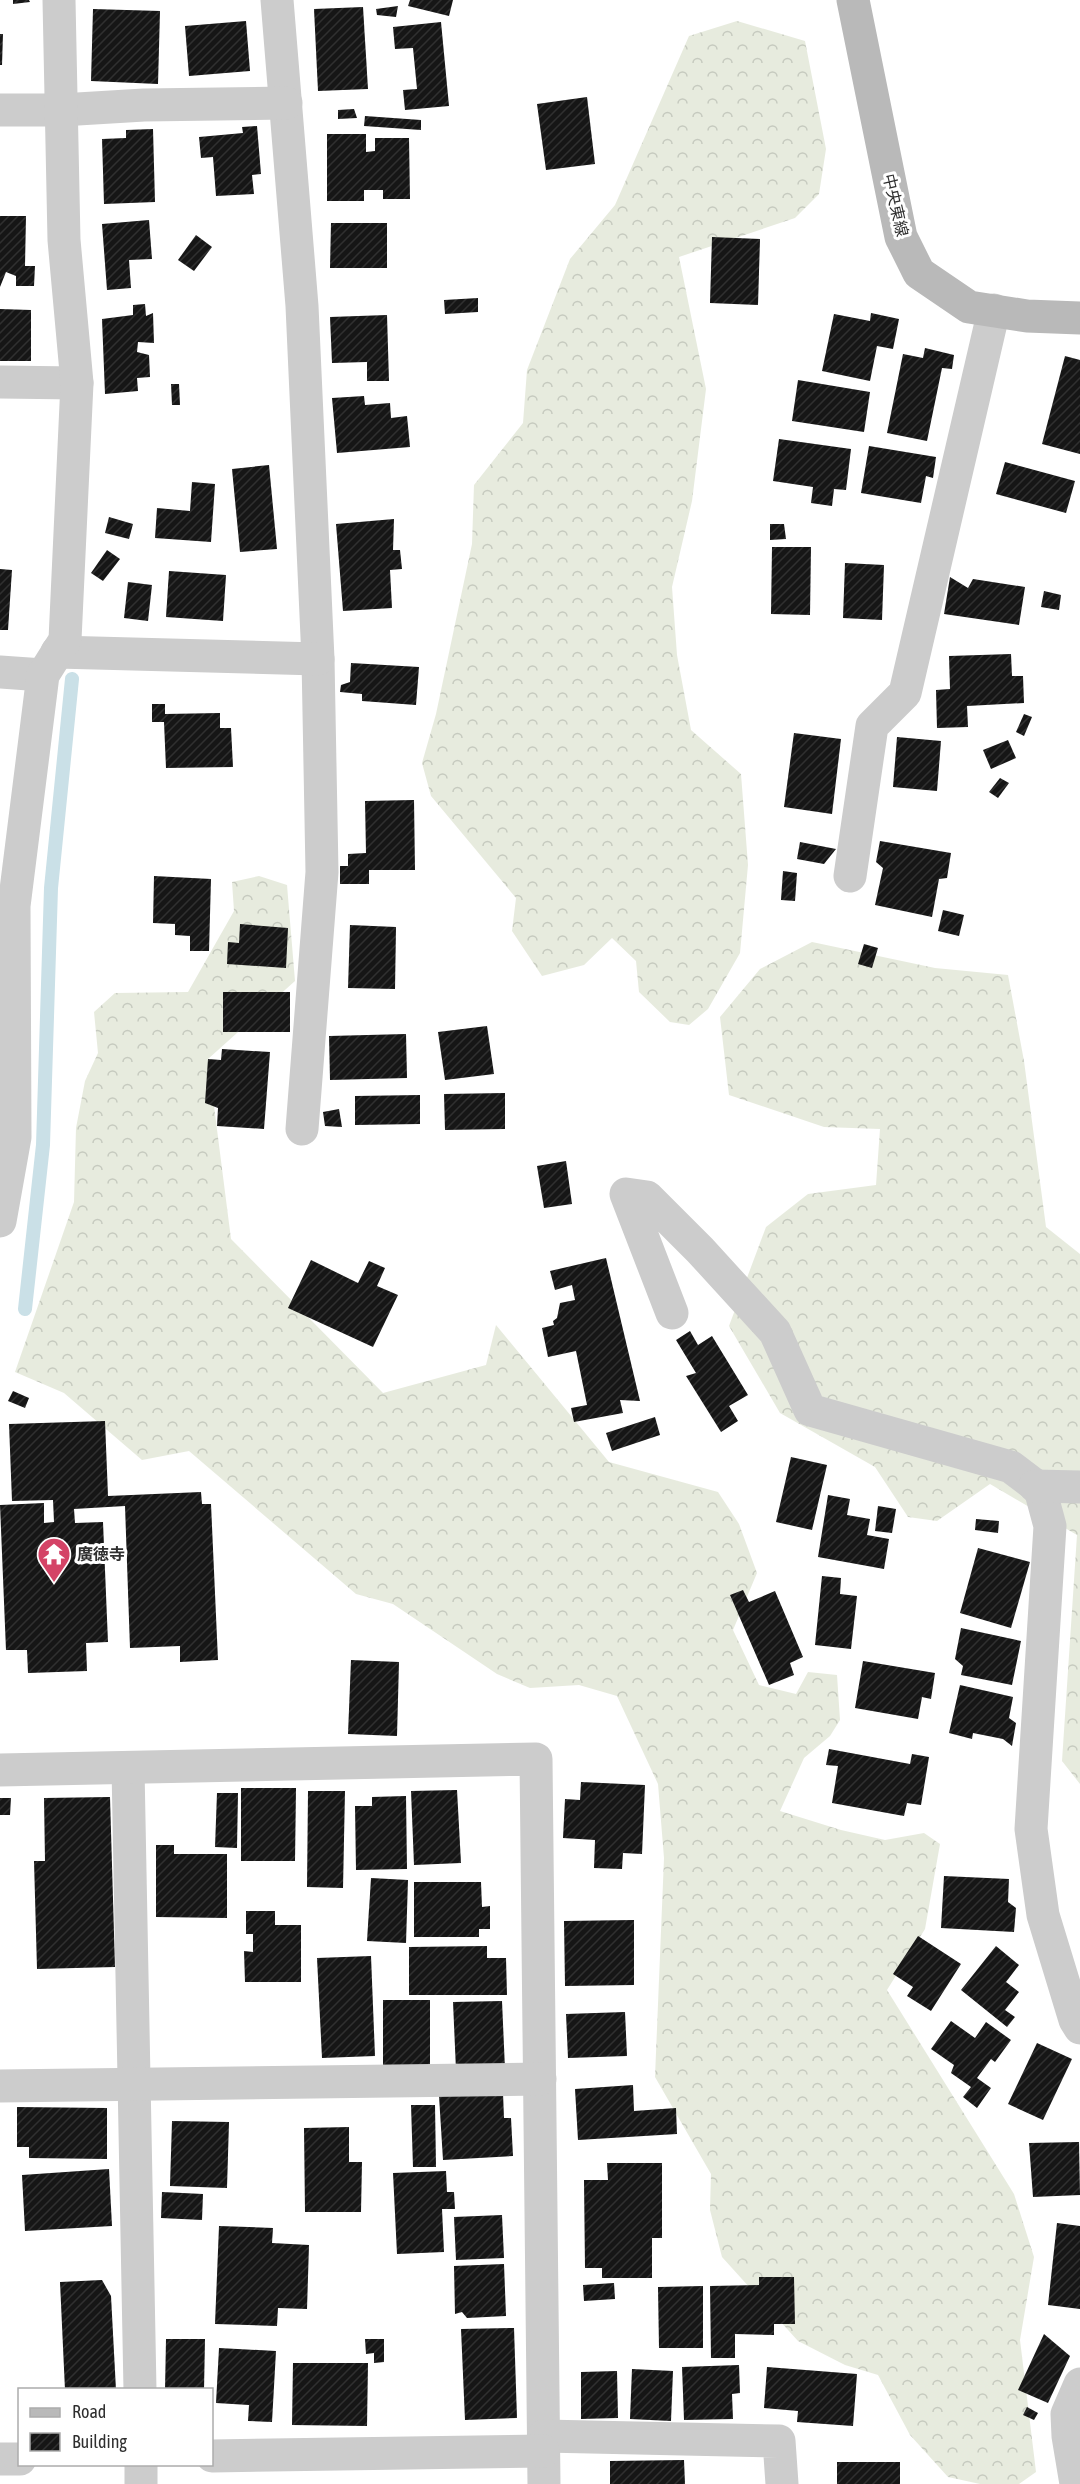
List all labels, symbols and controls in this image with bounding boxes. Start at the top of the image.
street label: 中央東線 [880,172,912,238]
temple icon: 廣徳寺 [36,1536,72,1583]
place label: 廣徳寺 [77,1545,125,1563]
legend [18,2388,213,2466]
text: Road [72,2401,106,2422]
text: Building [72,2431,127,2452]

